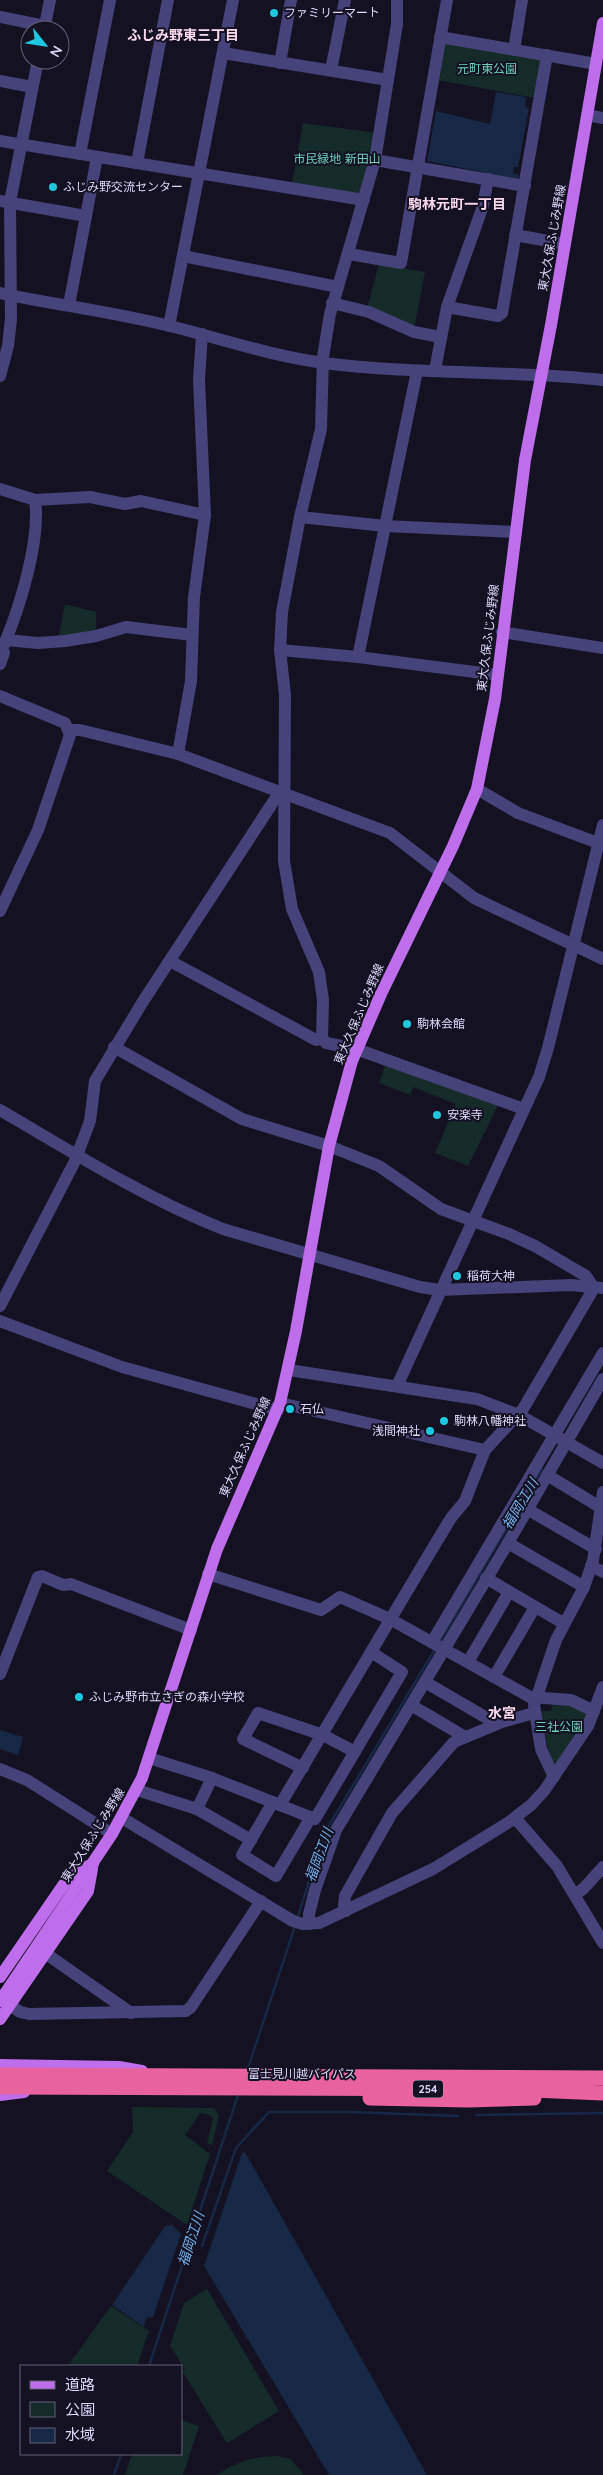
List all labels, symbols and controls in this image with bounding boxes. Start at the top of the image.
place label: ファミリーマート [284,5,380,20]
marker: ファミリーマート [268,7,280,19]
north arrow [20,20,70,70]
district label: ふじみ野東三丁目 [127,26,239,44]
text: N [46,43,67,60]
park label: 元町東公園 [457,61,517,76]
park label: 市民緑地 新田山 [293,151,381,166]
place label: ふじみ野交流センター [63,179,183,194]
marker: ふじみ野交流センター [47,181,59,193]
street label: 東大久保ふじみ野線 [535,183,568,292]
district label: 駒林元町一丁目 [408,195,506,213]
street label: 東大久保ふじみ野線 [473,583,502,692]
street label: 東大久保ふじみ野線 [331,961,387,1066]
place label: 駒林会館 [417,1016,465,1031]
marker: 駒林会館 [401,1018,413,1030]
place label: 安楽寺 [447,1107,483,1122]
marker: 安楽寺 [431,1109,443,1121]
place label: 稲荷大神 [467,1268,515,1283]
marker: 稲荷大神 [451,1270,463,1282]
street label: 東大久保ふじみ野線 [216,1394,273,1499]
place label: 石仏 [300,1401,324,1416]
marker: 石仏 [284,1403,296,1415]
place label: 駒林八幡神社 [454,1413,526,1428]
marker: 駒林八幡神社 [438,1415,450,1427]
place label: 浅間神社 [372,1423,420,1438]
marker: 浅間神社 [424,1425,436,1437]
water label: 福岡江川 [498,1474,543,1533]
place label: ふじみ野市立さぎの森小学校 [89,1689,245,1704]
marker: ふじみ野市立さぎの森小学校 [73,1691,85,1703]
district label: 水宮 [488,1704,516,1722]
park label: 三社公園 [535,1719,583,1734]
street label: 東大久保ふじみ野線 [58,1785,128,1885]
water label: 福岡江川 [301,1824,338,1884]
street label: 富士見川越バイパス [248,2066,356,2081]
road number: 254 [413,2080,443,2098]
water label: 福岡江川 [174,2208,209,2268]
legend [20,2365,182,2455]
text: 道路 [65,2375,95,2394]
text: 公園 [65,2400,95,2419]
text: 水域 [65,2425,95,2444]

